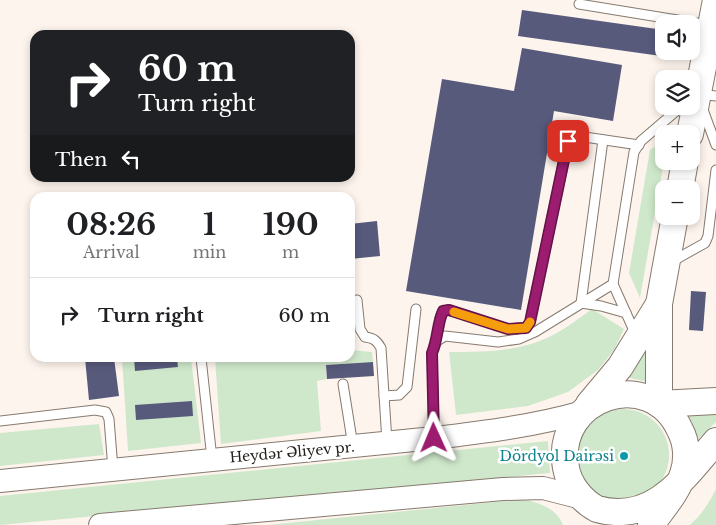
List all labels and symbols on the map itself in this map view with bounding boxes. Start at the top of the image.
pin [547,120,589,162]
position arrow [407,411,459,463]
street label: Heydər Əliyev pr. [229,438,355,466]
place label: Dördyol Dairəsi [500,447,614,465]
marker: Dördyol Dairəsi [618,450,630,462]

